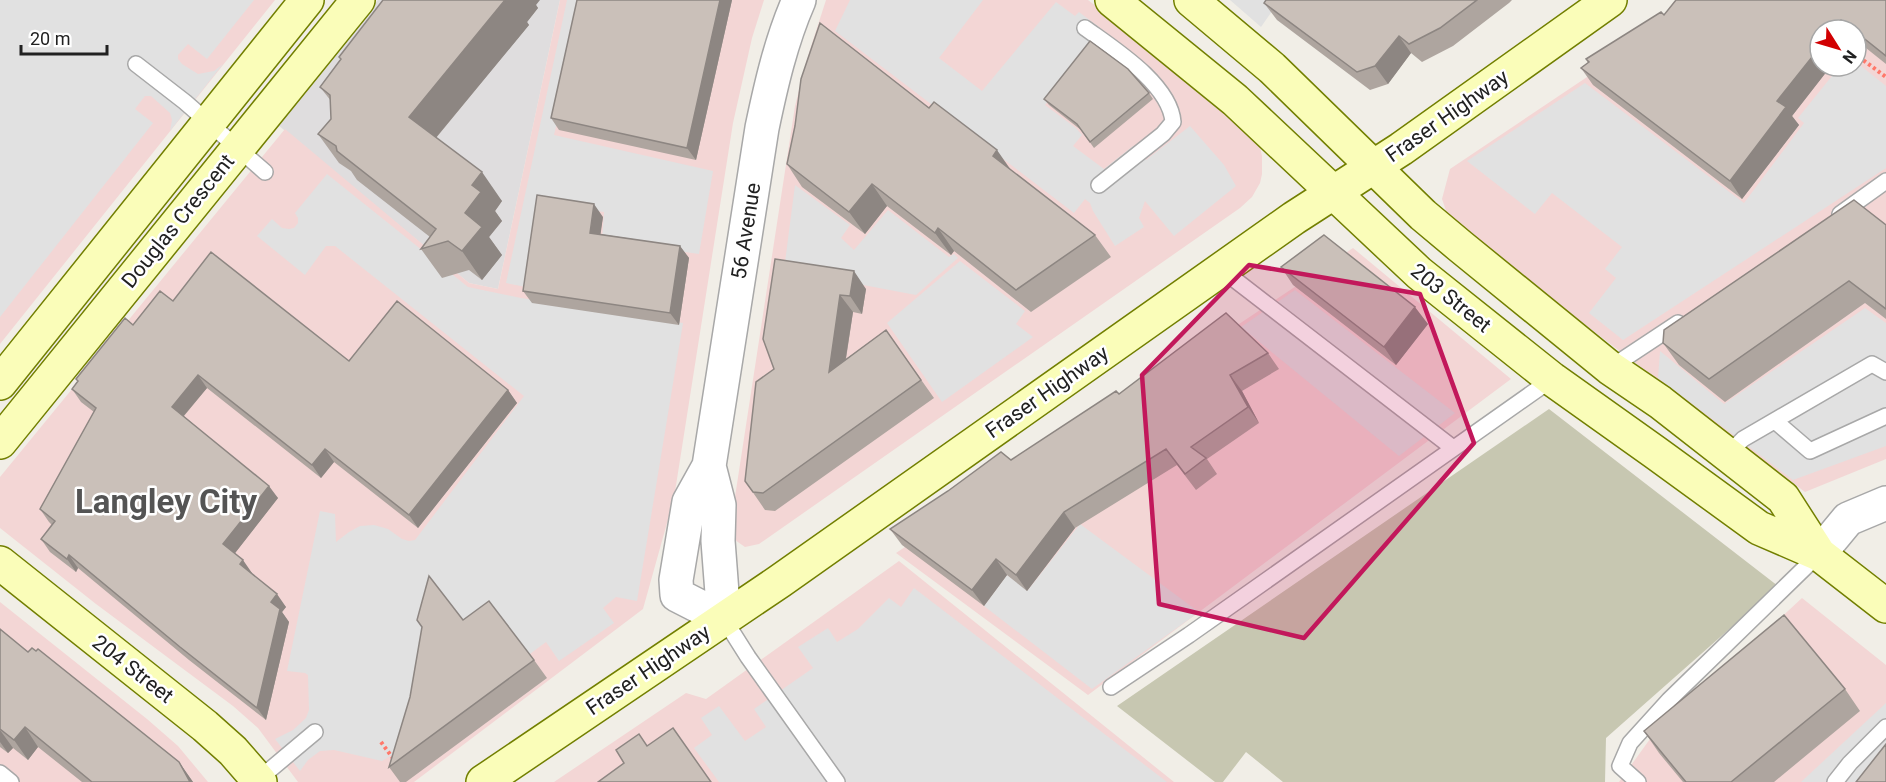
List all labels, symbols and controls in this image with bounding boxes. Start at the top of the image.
scale bar [21,18,106,56]
north arrow [1808,18,1868,78]
text: 20 m [30,28,70,49]
text: N [1839,46,1861,67]
street label: Fraser Highway [1381,65,1513,167]
street label: Douglas Crescent [117,149,239,293]
street label: 56 Avenue [727,181,765,281]
street label: 203 Street [1406,258,1496,338]
street label: Fraser Highway [981,341,1113,443]
district label: Langley City [75,482,257,521]
street label: Fraser Highway [582,620,715,720]
street label: 204 Street [88,630,178,708]

